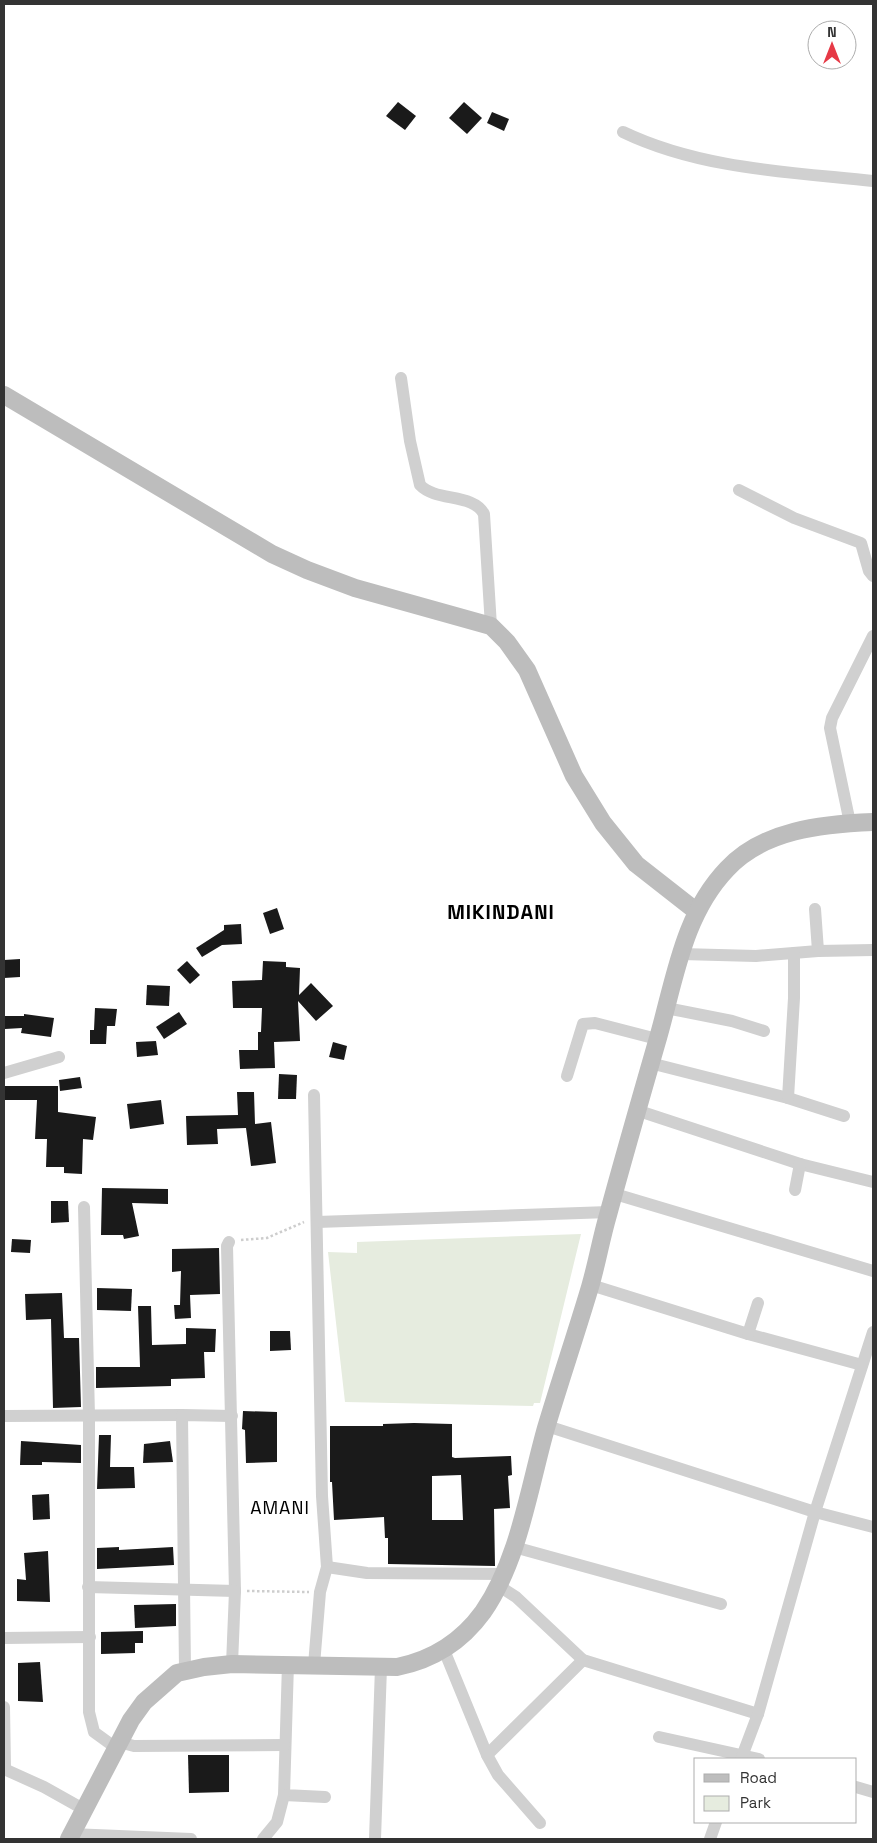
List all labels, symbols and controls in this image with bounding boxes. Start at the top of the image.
north arrow [807,20,857,70]
text: N [827,23,837,41]
district label: MIKINDANI [447,899,555,925]
district label: AMANI [250,1496,310,1519]
legend [694,1758,857,1823]
text: Road [740,1768,777,1787]
text: Park [740,1793,771,1812]

